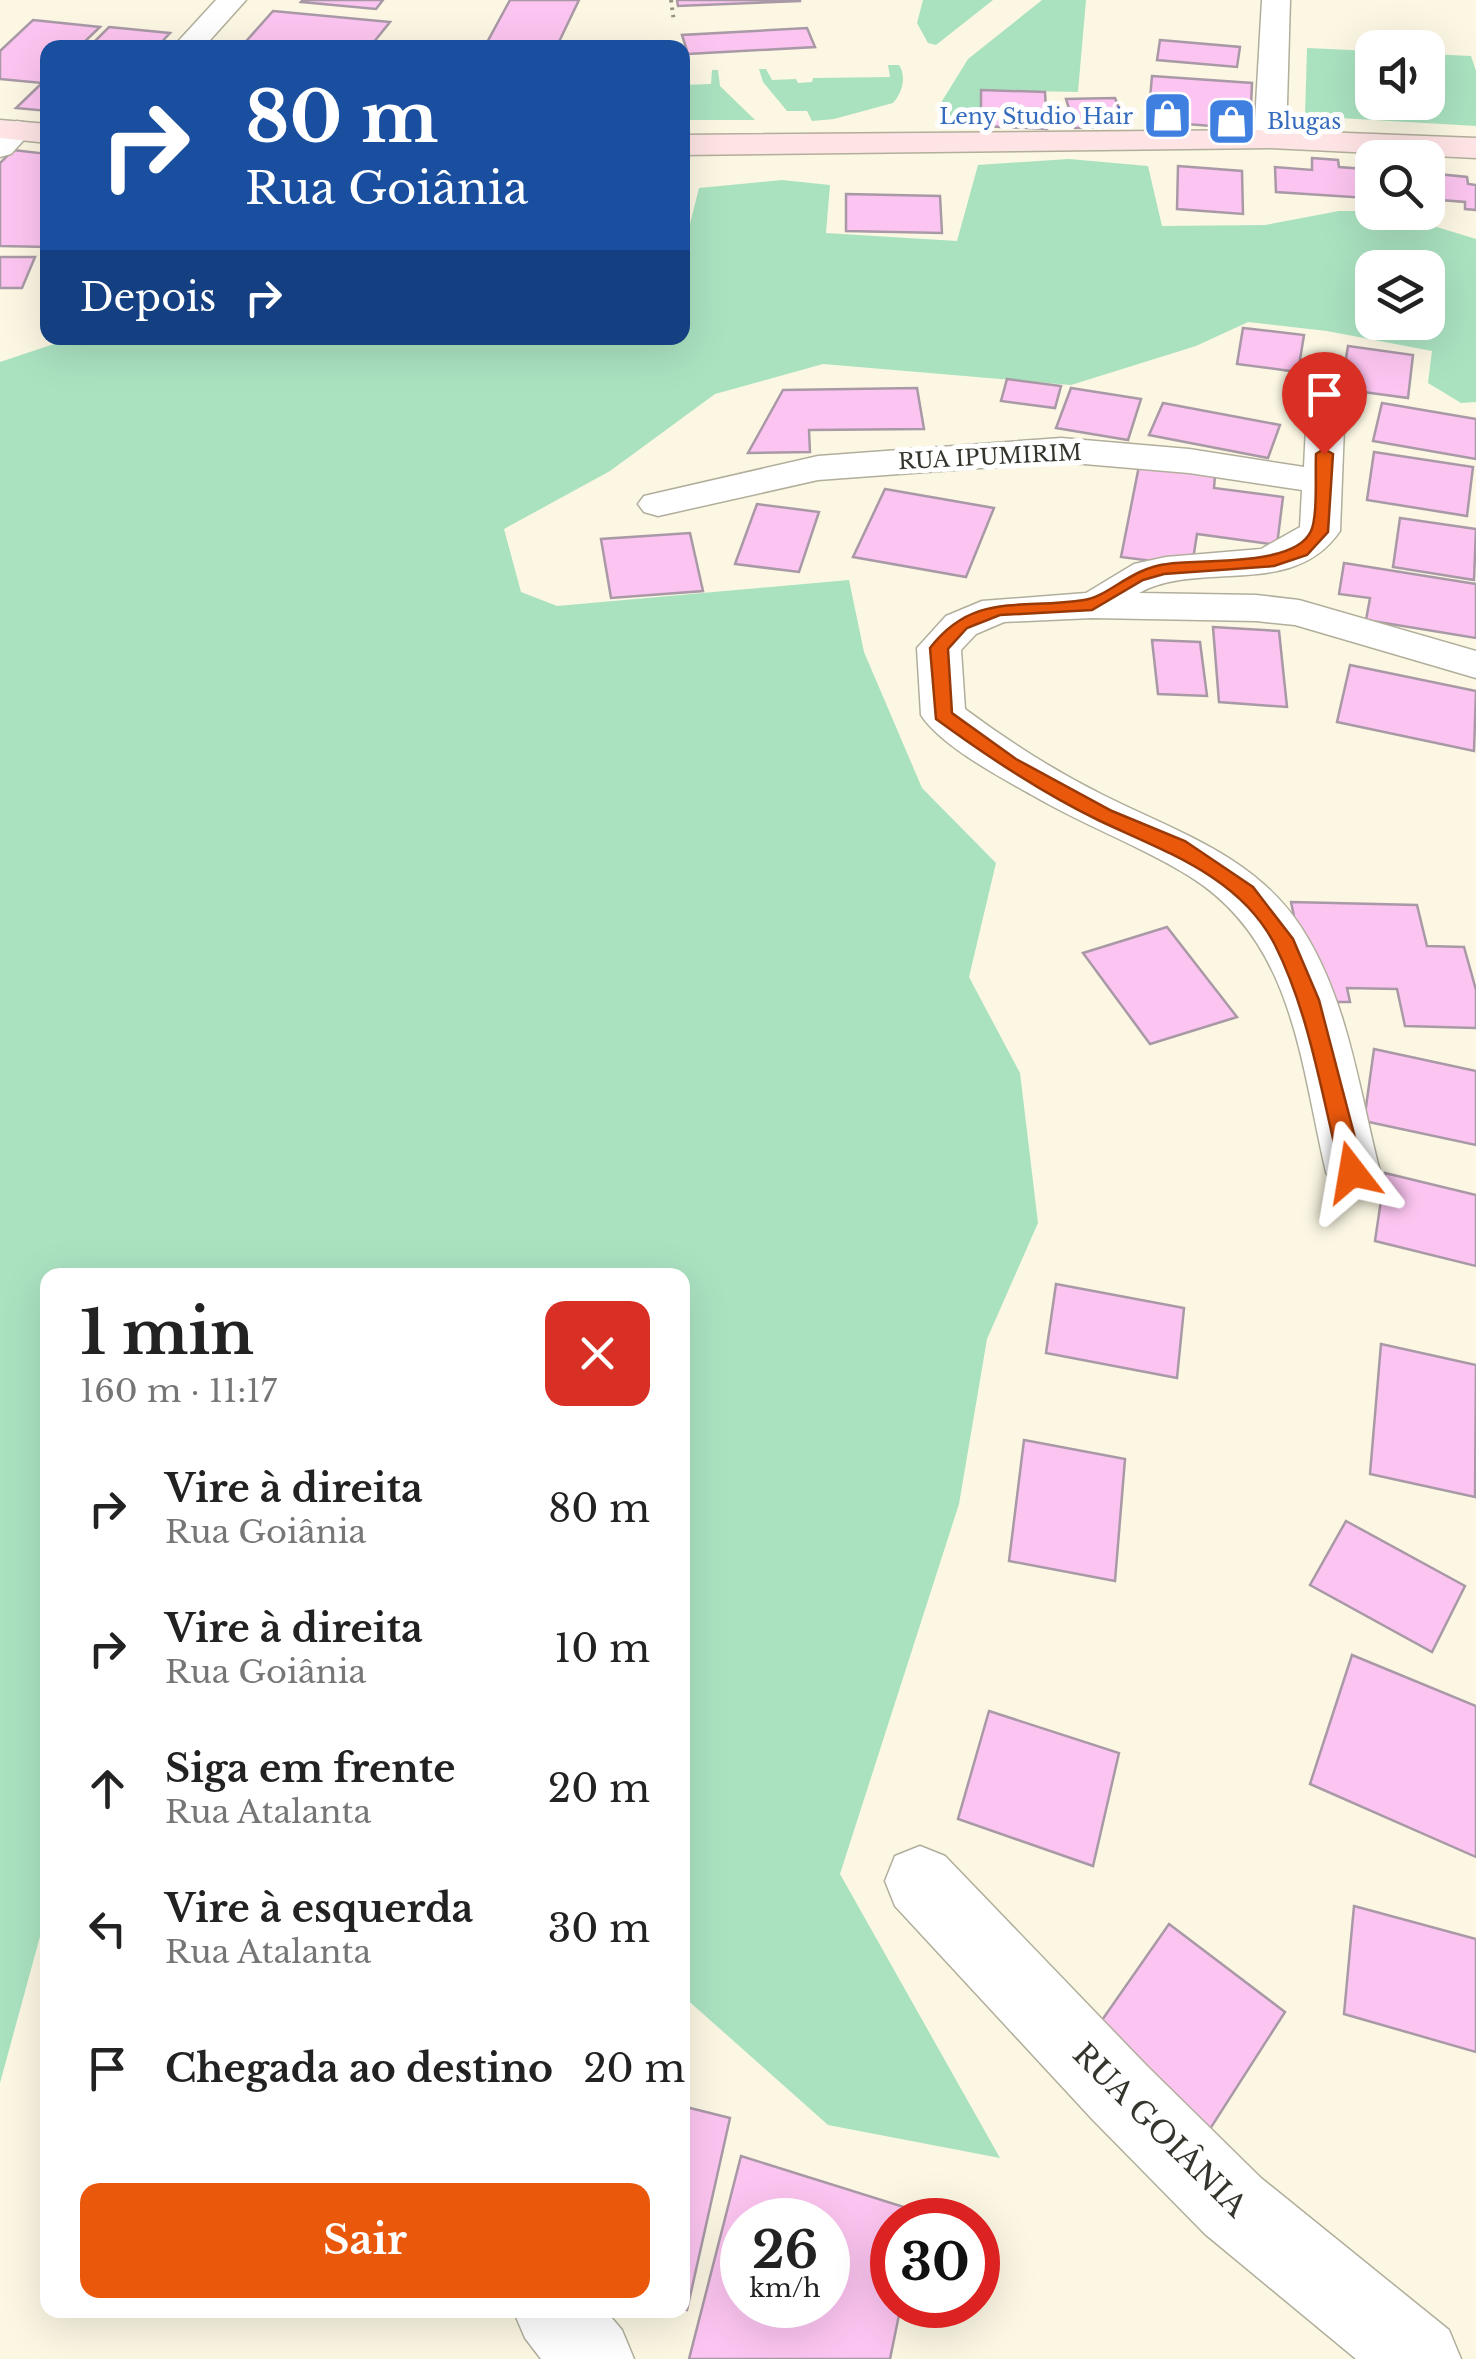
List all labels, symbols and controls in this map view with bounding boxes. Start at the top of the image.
map controls [1355,30,1445,340]
button: sound [1355,30,1445,120]
text: 80 m [245,74,438,161]
icon: right [80,80,210,210]
shop icon: Leny Studio Hair [1142,90,1194,142]
shop icon: Blugas [1206,95,1258,147]
place label: Leny Studio Hair [939,103,1133,130]
place label: Blugas [1267,108,1341,135]
button: search [1355,140,1445,230]
text: Rua Goiânia [245,160,528,216]
button: layers [1355,250,1445,340]
icon: right [236,270,291,325]
text: Depois [80,274,216,321]
pin [1282,352,1367,455]
icon: arrive [1297,367,1352,422]
street label: RUA IPUMIRIM [897,439,1083,475]
position arrow [1300,1120,1404,1224]
text: 1 min [80,1296,254,1370]
button: close [545,1301,650,1406]
text: 160 m · 11:17 [80,1371,277,1411]
text: Vire à direita [165,1465,423,1512]
icon: right [80,1481,135,1536]
text: 80 m [548,1485,650,1532]
text: Rua Goiânia [165,1512,366,1552]
text: Vire à direita [165,1605,423,1652]
icon: right [80,1621,135,1676]
text: 10 m [554,1625,650,1672]
text: Rua Goiânia [165,1652,366,1692]
text: Siga em frente [165,1745,456,1792]
icon: ahead [80,1761,135,1816]
text: 20 m [548,1765,650,1812]
text: Rua Atalanta [165,1792,371,1832]
text: Vire à esquerda [165,1885,473,1932]
icon: left [80,1901,135,1956]
text: 30 m [548,1905,650,1952]
text: Rua Atalanta [165,1932,371,1972]
street label: RUA GOIÂNIA [1065,2035,1255,2225]
icon: arrive [80,2041,135,2096]
text: Chegada ao destino [165,2045,553,2092]
text: 20 m [583,2045,685,2092]
button: Sair [80,2183,650,2298]
speed limit sign: 30 [870,2198,1000,2328]
text: 26 [752,2219,818,2282]
text: km/h [750,2273,820,2304]

